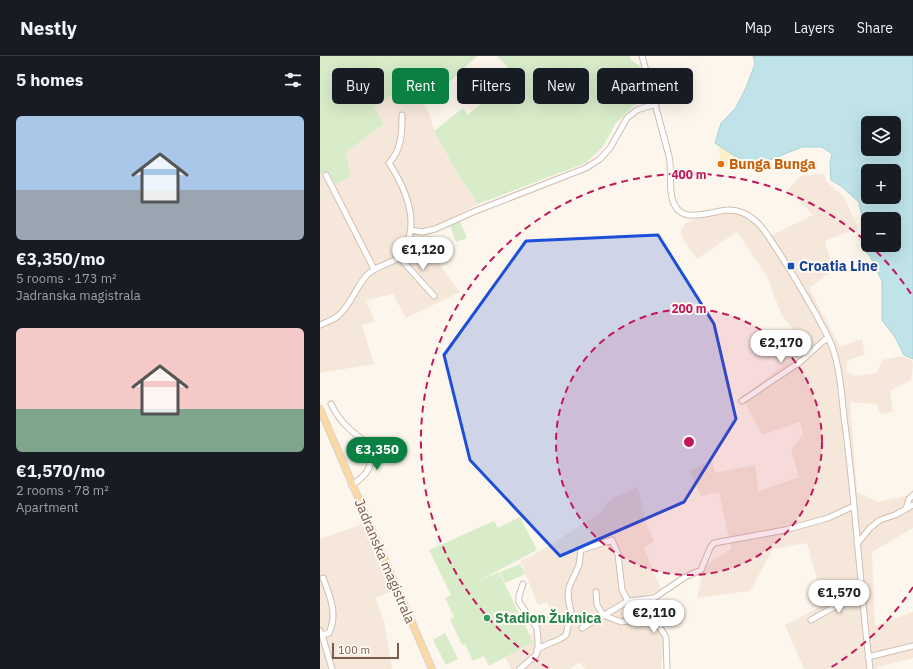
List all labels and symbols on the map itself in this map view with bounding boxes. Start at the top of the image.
place label: Bunga Bunga [729,155,816,173]
marker: Bunga Bunga [716,159,726,169]
text: 400 m [671,167,707,182]
pin: €1,120 [390,237,456,271]
place label: Croatia Line [799,257,878,275]
marker: Croatia Line [786,261,796,271]
text: 200 m [671,301,707,316]
pin: €2,170 [748,330,814,364]
centre of rings [682,435,696,449]
pin: €3,350 [344,437,410,471]
street label: Jadranska magistrala [350,496,420,627]
pin: €1,570 [806,580,872,614]
pin: €2,110 [621,600,687,634]
place label: Stadion Žuknica [495,608,601,627]
marker: Stadion Žuknica [482,613,492,623]
scale bar [332,641,399,660]

